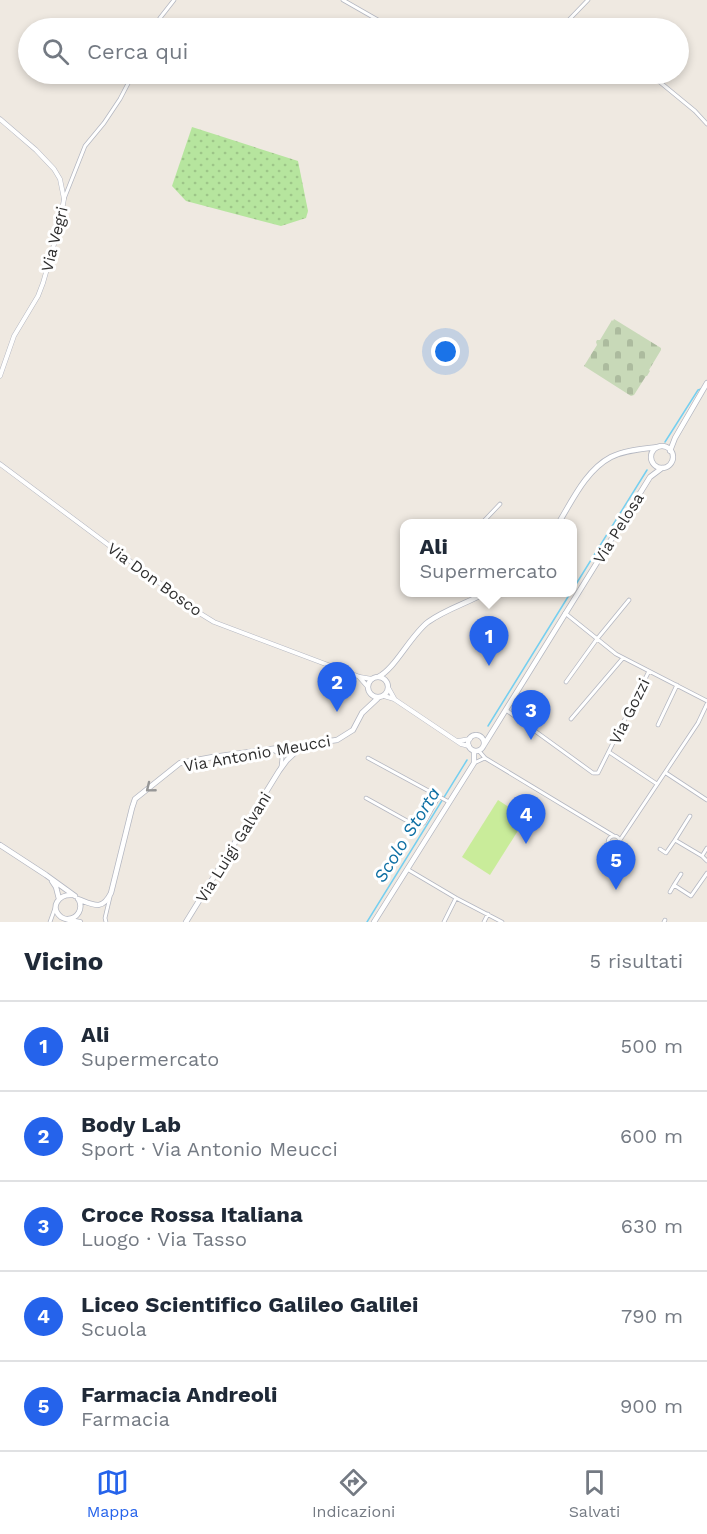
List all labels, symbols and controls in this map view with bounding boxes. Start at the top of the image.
search box [18,18,689,84]
icon: search [39,35,72,68]
text: Cerca qui [87,39,188,64]
street label: Via Vegri [37,205,72,274]
your location [431,337,460,366]
street label: Via Pelosa [589,489,648,567]
popup [400,519,577,597]
text: Ali [419,534,448,559]
street label: Via Don Bosco [104,539,206,620]
text: Supermercato [419,559,558,583]
pin: 1 [470,616,508,666]
pin: 2 [318,662,356,712]
street label: Via Gozzi [605,675,654,747]
pin: 3 [512,690,550,740]
street label: Via Antonio Meucci [182,731,332,776]
one-way arrow [146,780,157,791]
water label: Scolo Storta [369,783,444,886]
street label: Via Luigi Galvani [192,788,275,906]
pin: 4 [506,794,546,844]
pin: 5 [596,840,636,890]
text: Vicino [24,946,103,976]
text: 5 risultati [589,949,683,973]
text: Ali [81,1022,110,1047]
text: 1 [39,1034,48,1058]
text: 500 m [621,1034,683,1058]
text: Supermercato [81,1047,219,1071]
text: Body Lab [81,1112,181,1137]
text: 2 [38,1124,49,1148]
text: 600 m [620,1124,683,1148]
text: Sport · Via Antonio Meucci [81,1137,338,1161]
text: Croce Rossa Italiana [81,1202,303,1227]
text: 3 [38,1214,49,1238]
text: 630 m [621,1214,683,1238]
text: Luogo · Via Tasso [81,1227,247,1251]
text: Liceo Scientifico Galileo Galilei [81,1292,418,1317]
text: 4 [37,1304,50,1328]
text: 790 m [621,1304,683,1328]
text: Scuola [81,1317,147,1341]
text: Farmacia Andreoli [81,1382,277,1407]
text: 5 [38,1394,49,1418]
text: 900 m [620,1394,683,1418]
text: Farmacia [81,1407,170,1431]
tab: Mappa [87,1466,138,1521]
tab: Indicazioni [312,1466,395,1521]
tab: Salvati [569,1466,620,1521]

